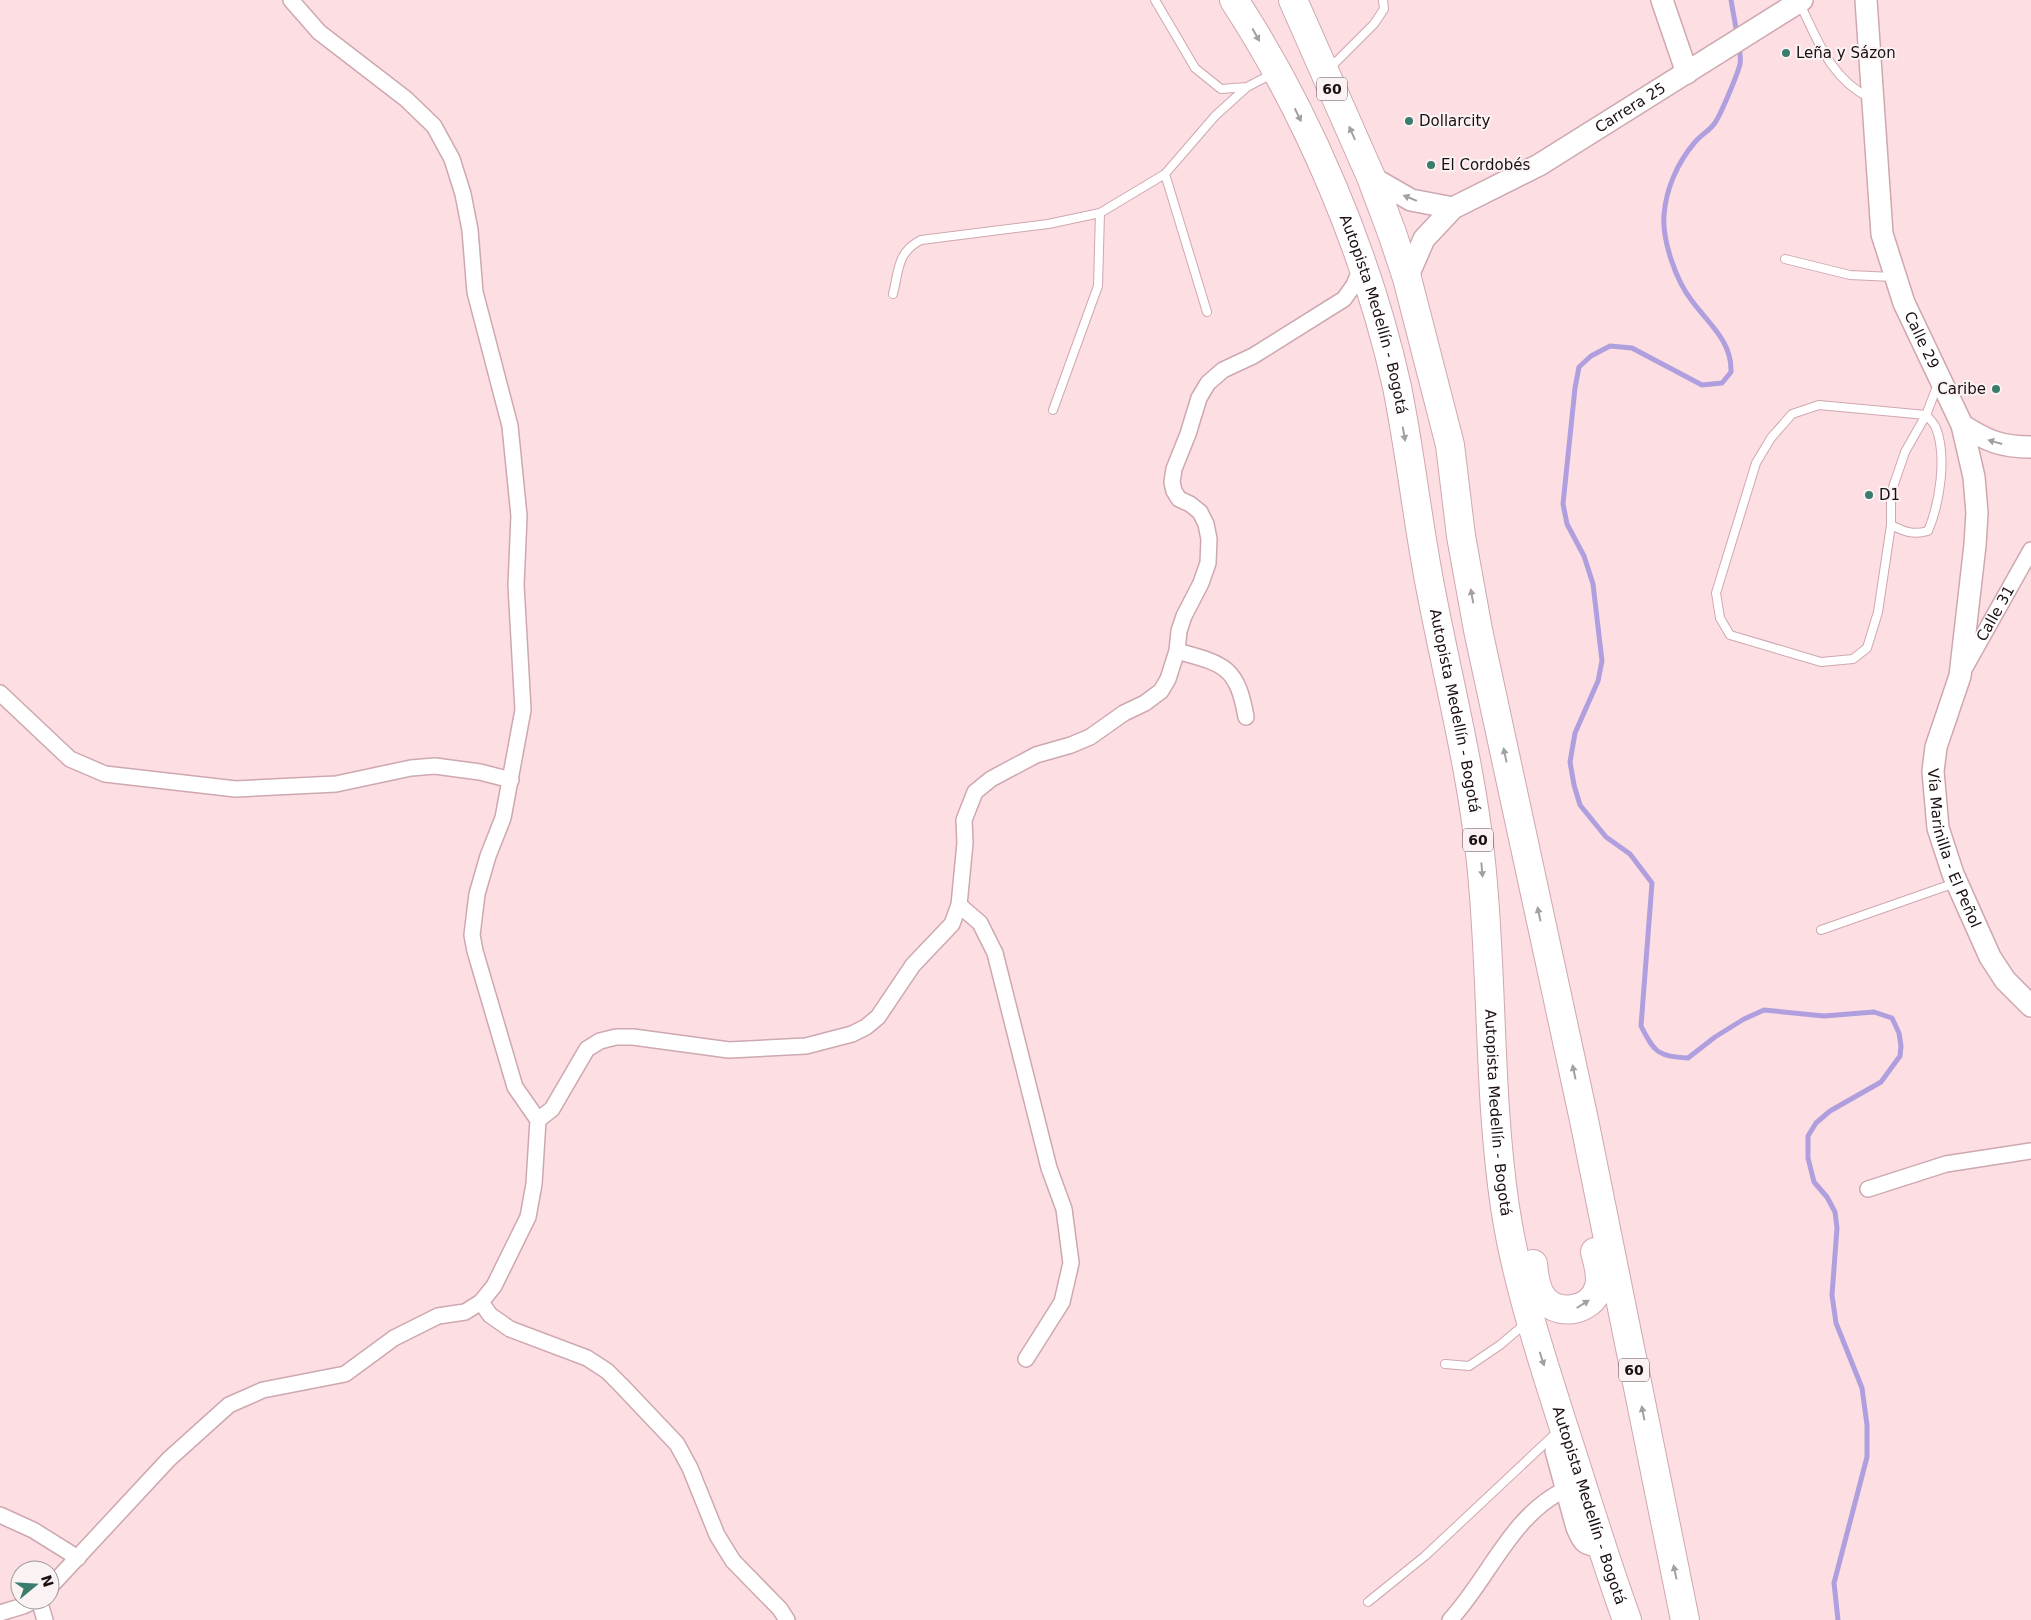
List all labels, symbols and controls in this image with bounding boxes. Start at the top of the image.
one-way arrow [1252,28,1260,43]
place label: Leña y Sázon [1796,44,1896,62]
marker: Leña y Sázon [1780,47,1792,59]
road number: 60 [1317,78,1347,100]
street label: Carrera 25 [1592,79,1669,137]
one-way arrow [1295,108,1303,122]
place label: Dollarcity [1419,112,1490,130]
marker: Dollarcity [1403,115,1415,127]
one-way arrow [1347,126,1355,140]
place label: El Cordobés [1441,156,1530,174]
marker: El Cordobés [1425,159,1437,171]
one-way arrow [1403,194,1417,202]
street label: Autopista Medellín - Bogotá [1336,212,1411,416]
street label: Calle 29 [1900,309,1943,372]
place label: Caribe [1937,380,1986,398]
marker: Caribe [1990,383,2002,395]
one-way arrow [1401,426,1409,442]
one-way arrow [1987,438,2002,446]
place label: D1 [1879,486,1900,504]
marker: D1 [1863,489,1875,501]
street label: Calle 31 [1973,582,2018,645]
one-way arrow [1468,588,1476,603]
street label: Autopista Medellín - Bogotá [1426,607,1484,814]
one-way arrow [1501,747,1509,762]
street label: Vía Marinilla - El Peñol [1924,768,1985,931]
road number: 60 [1463,828,1493,852]
one-way arrow [1478,862,1486,878]
one-way arrow [1535,905,1543,921]
street label: Autopista Medellín - Bogotá [1481,1009,1515,1218]
one-way arrow [1570,1065,1578,1080]
one-way arrow [1577,1300,1590,1309]
one-way arrow [1539,1352,1547,1367]
road number: 60 [1619,1358,1649,1382]
street label: Autopista Medellín - Bogotá [1549,1404,1630,1607]
one-way arrow [1638,1405,1646,1421]
north arrow [10,1560,60,1610]
one-way arrow [1671,1565,1679,1580]
text: N [38,1573,57,1589]

